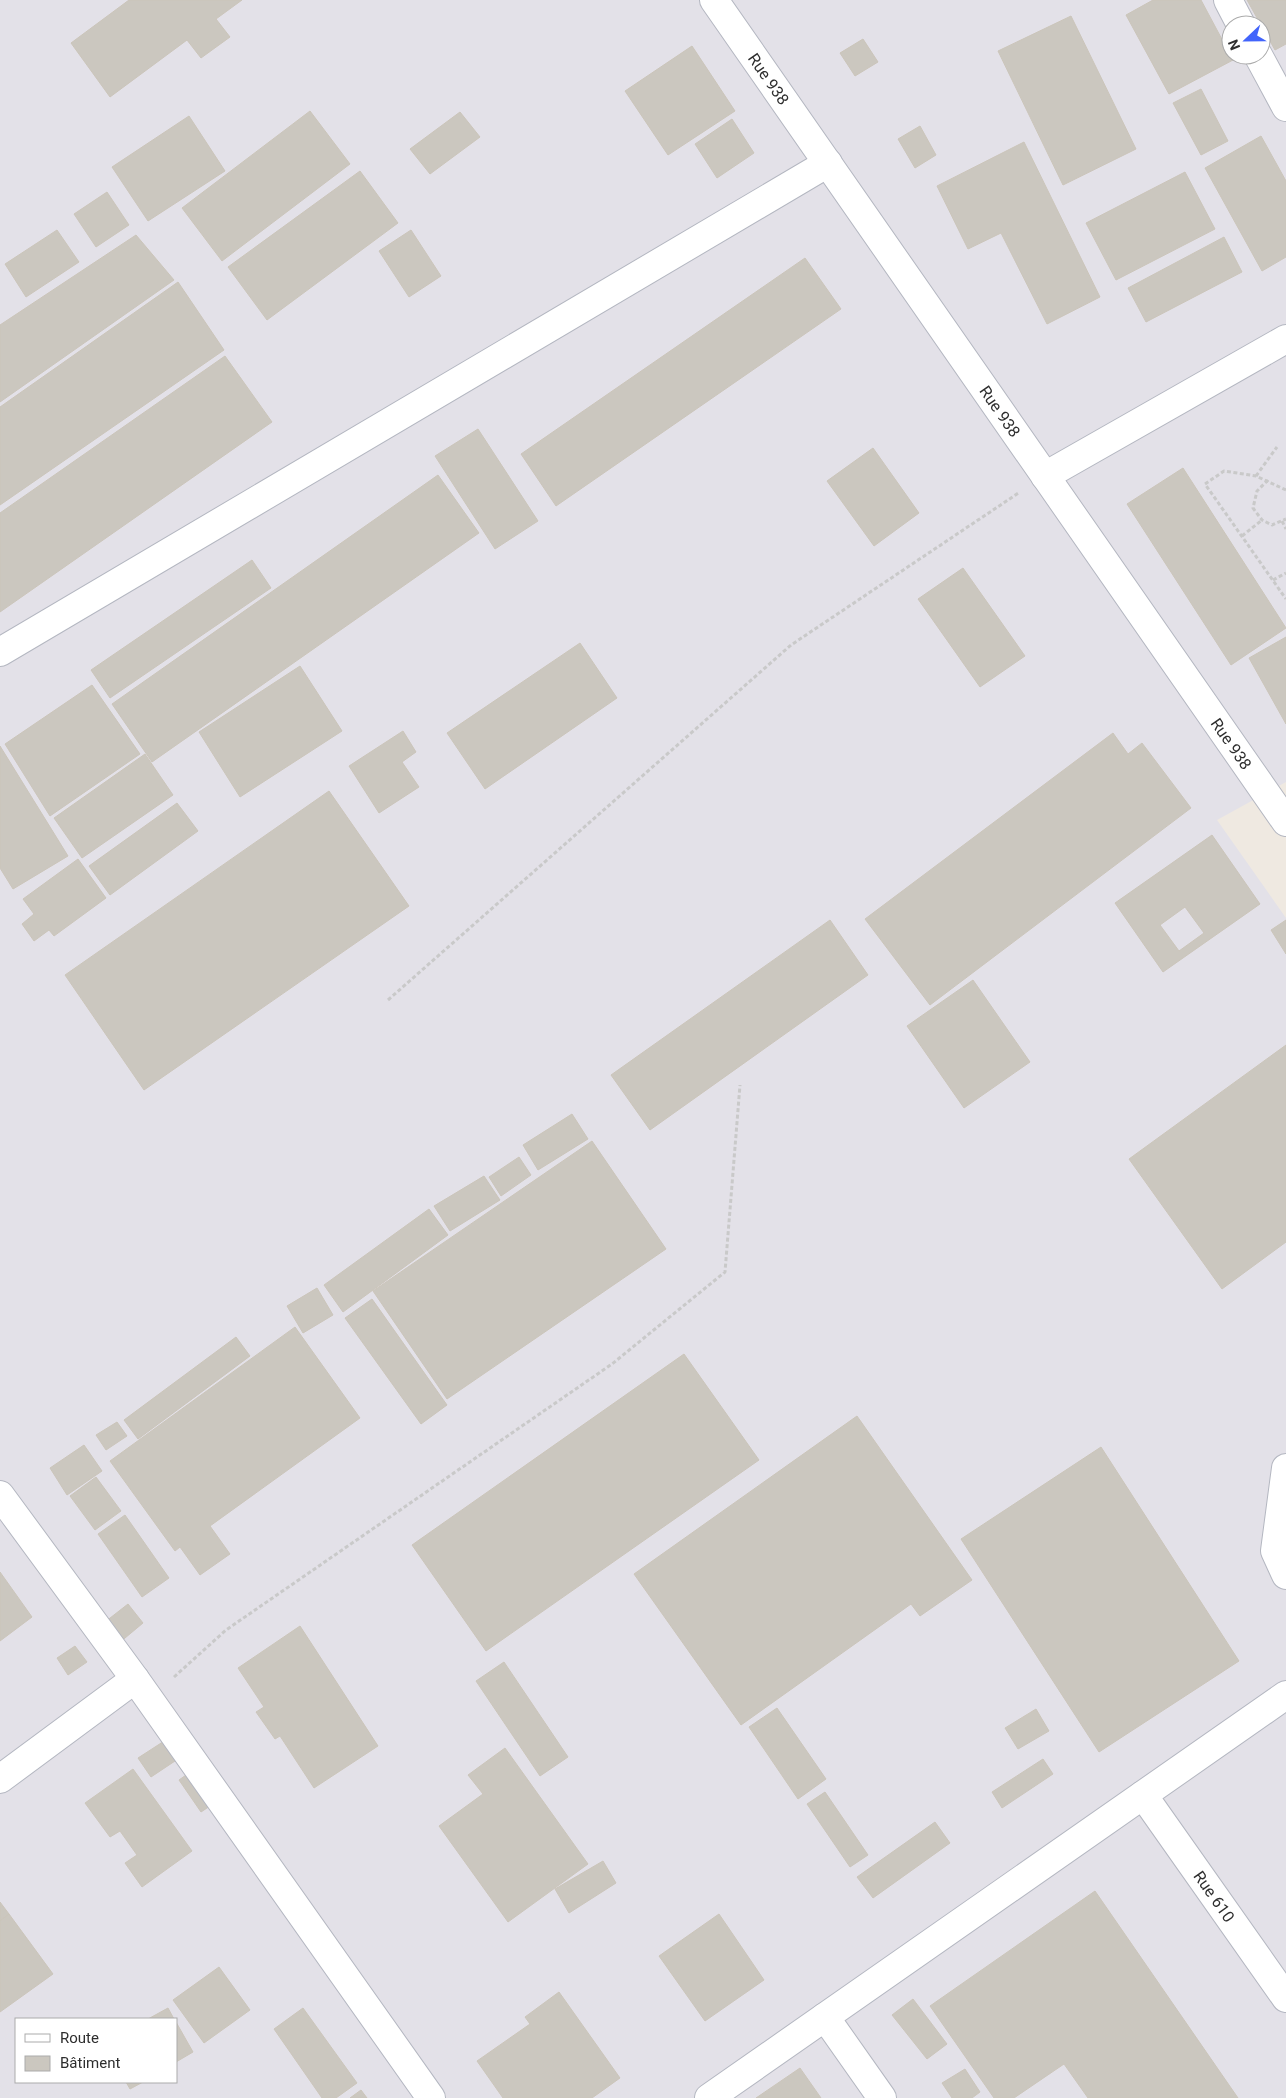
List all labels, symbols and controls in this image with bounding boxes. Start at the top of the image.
north arrow [1221,15,1271,65]
text: N [1225,37,1243,52]
street label: Rue 938 [744,50,793,108]
street label: Rue 938 [976,382,1025,441]
street label: Rue 938 [1207,714,1256,773]
street label: Rue 610 [1190,1867,1239,1926]
legend [15,2018,178,2083]
text: Route [60,2029,99,2047]
text: Bâtiment [60,2054,120,2072]

